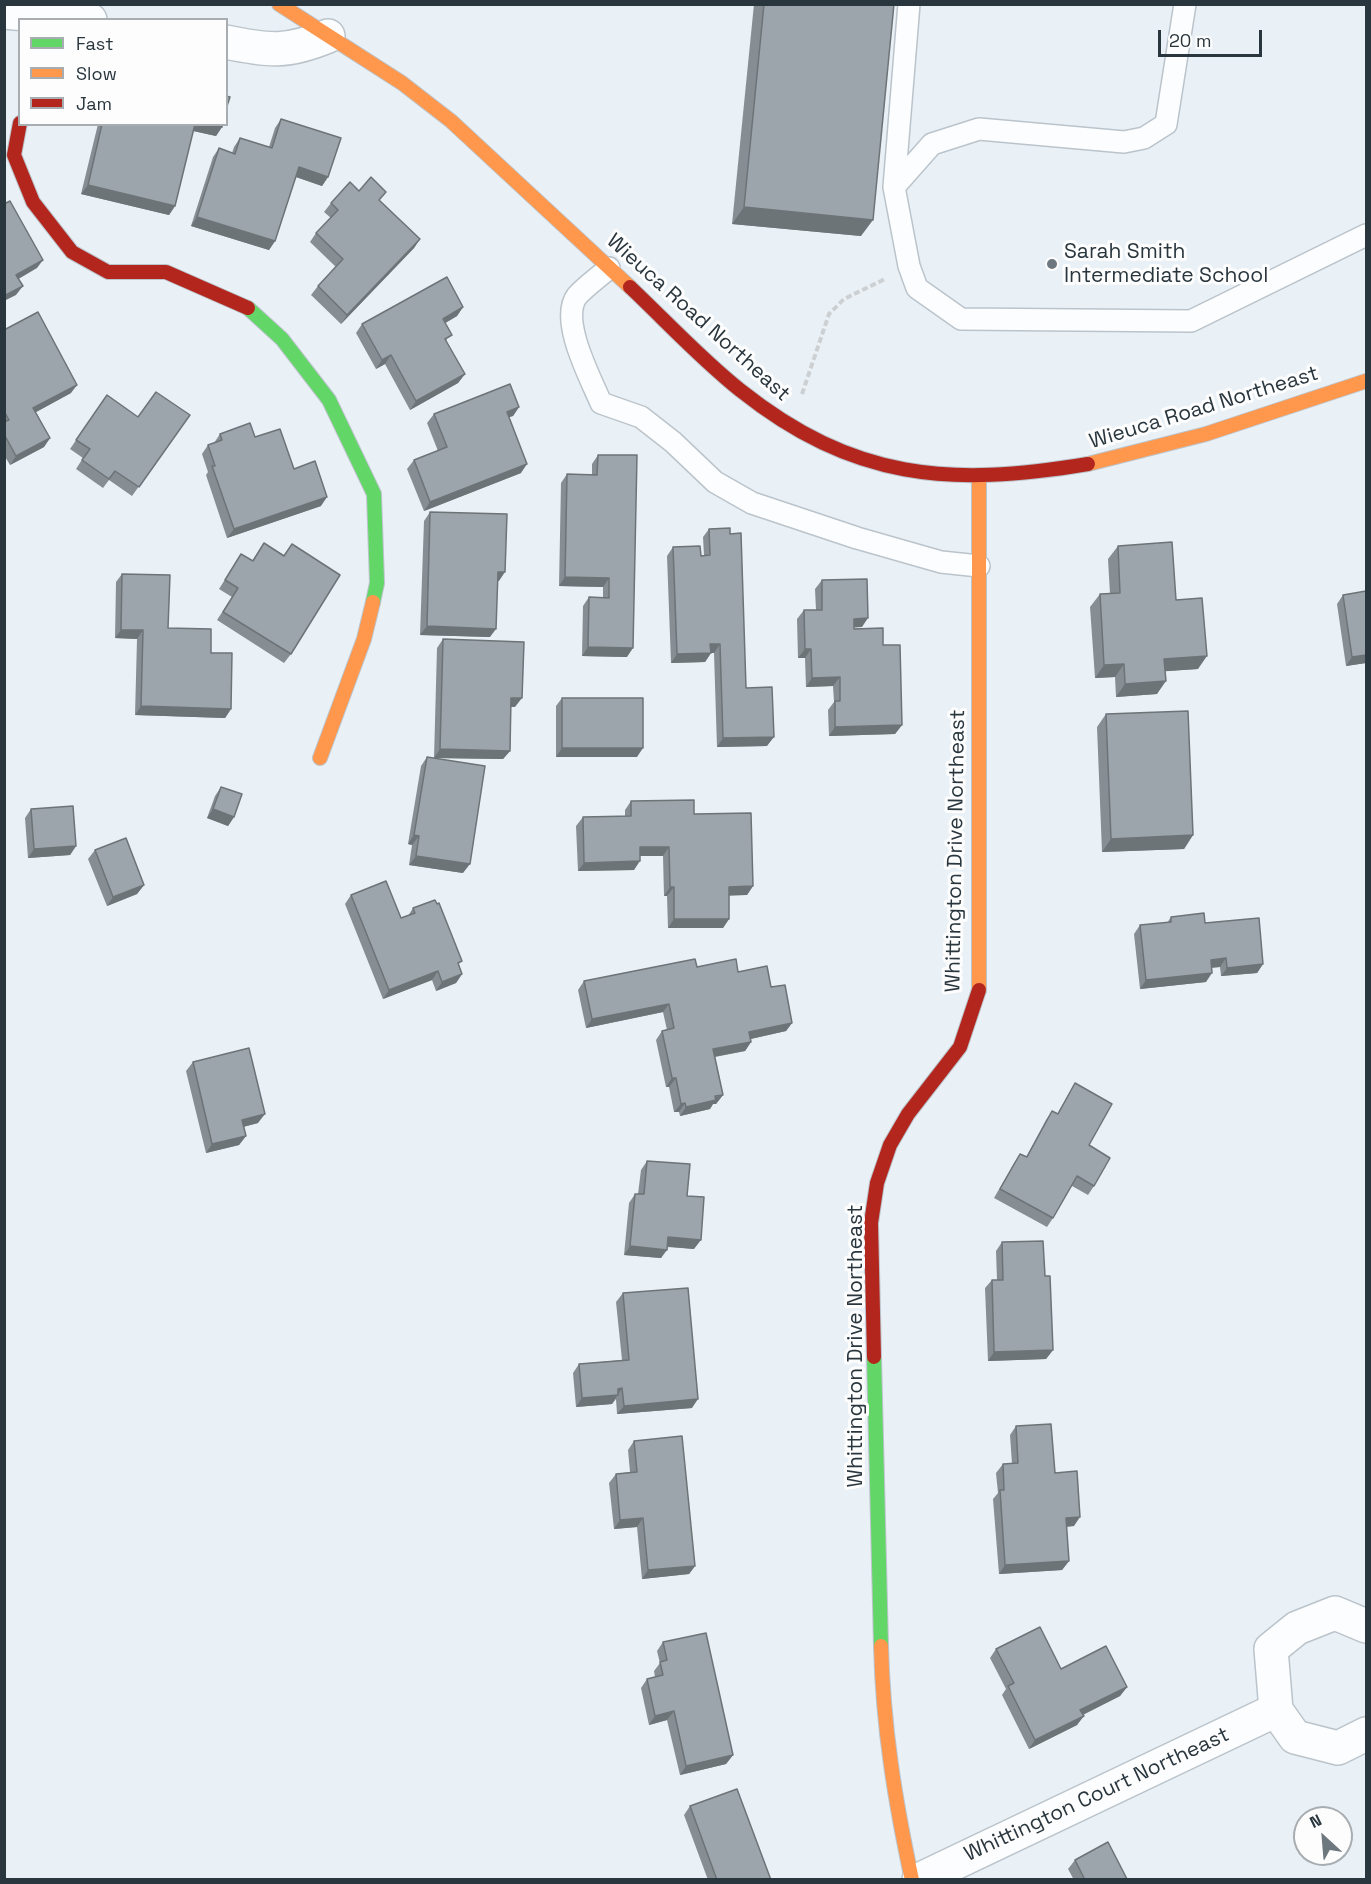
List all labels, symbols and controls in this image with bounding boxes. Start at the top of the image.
legend [18,18,228,126]
scale bar [1161,18,1264,56]
text: 20 m [1169,29,1212,52]
text: Fast [76,32,113,55]
text: Slow [76,62,117,85]
text: Jam [76,92,112,115]
street label: Wieuca Road Northeast [601,229,795,407]
place label: Sarah Smith Intermediate School [1064,239,1268,289]
marker: Sarah Smith Intermediate School [1045,257,1059,271]
street label: Wieuca Road Northeast [1086,361,1322,455]
street label: Whittington Drive Northeast [941,709,971,993]
street label: Whittington Drive Northeast [843,1205,869,1487]
street label: Whittington Court Northeast [961,1722,1233,1868]
north arrow [1293,1806,1353,1866]
text: N [1306,1809,1325,1833]

